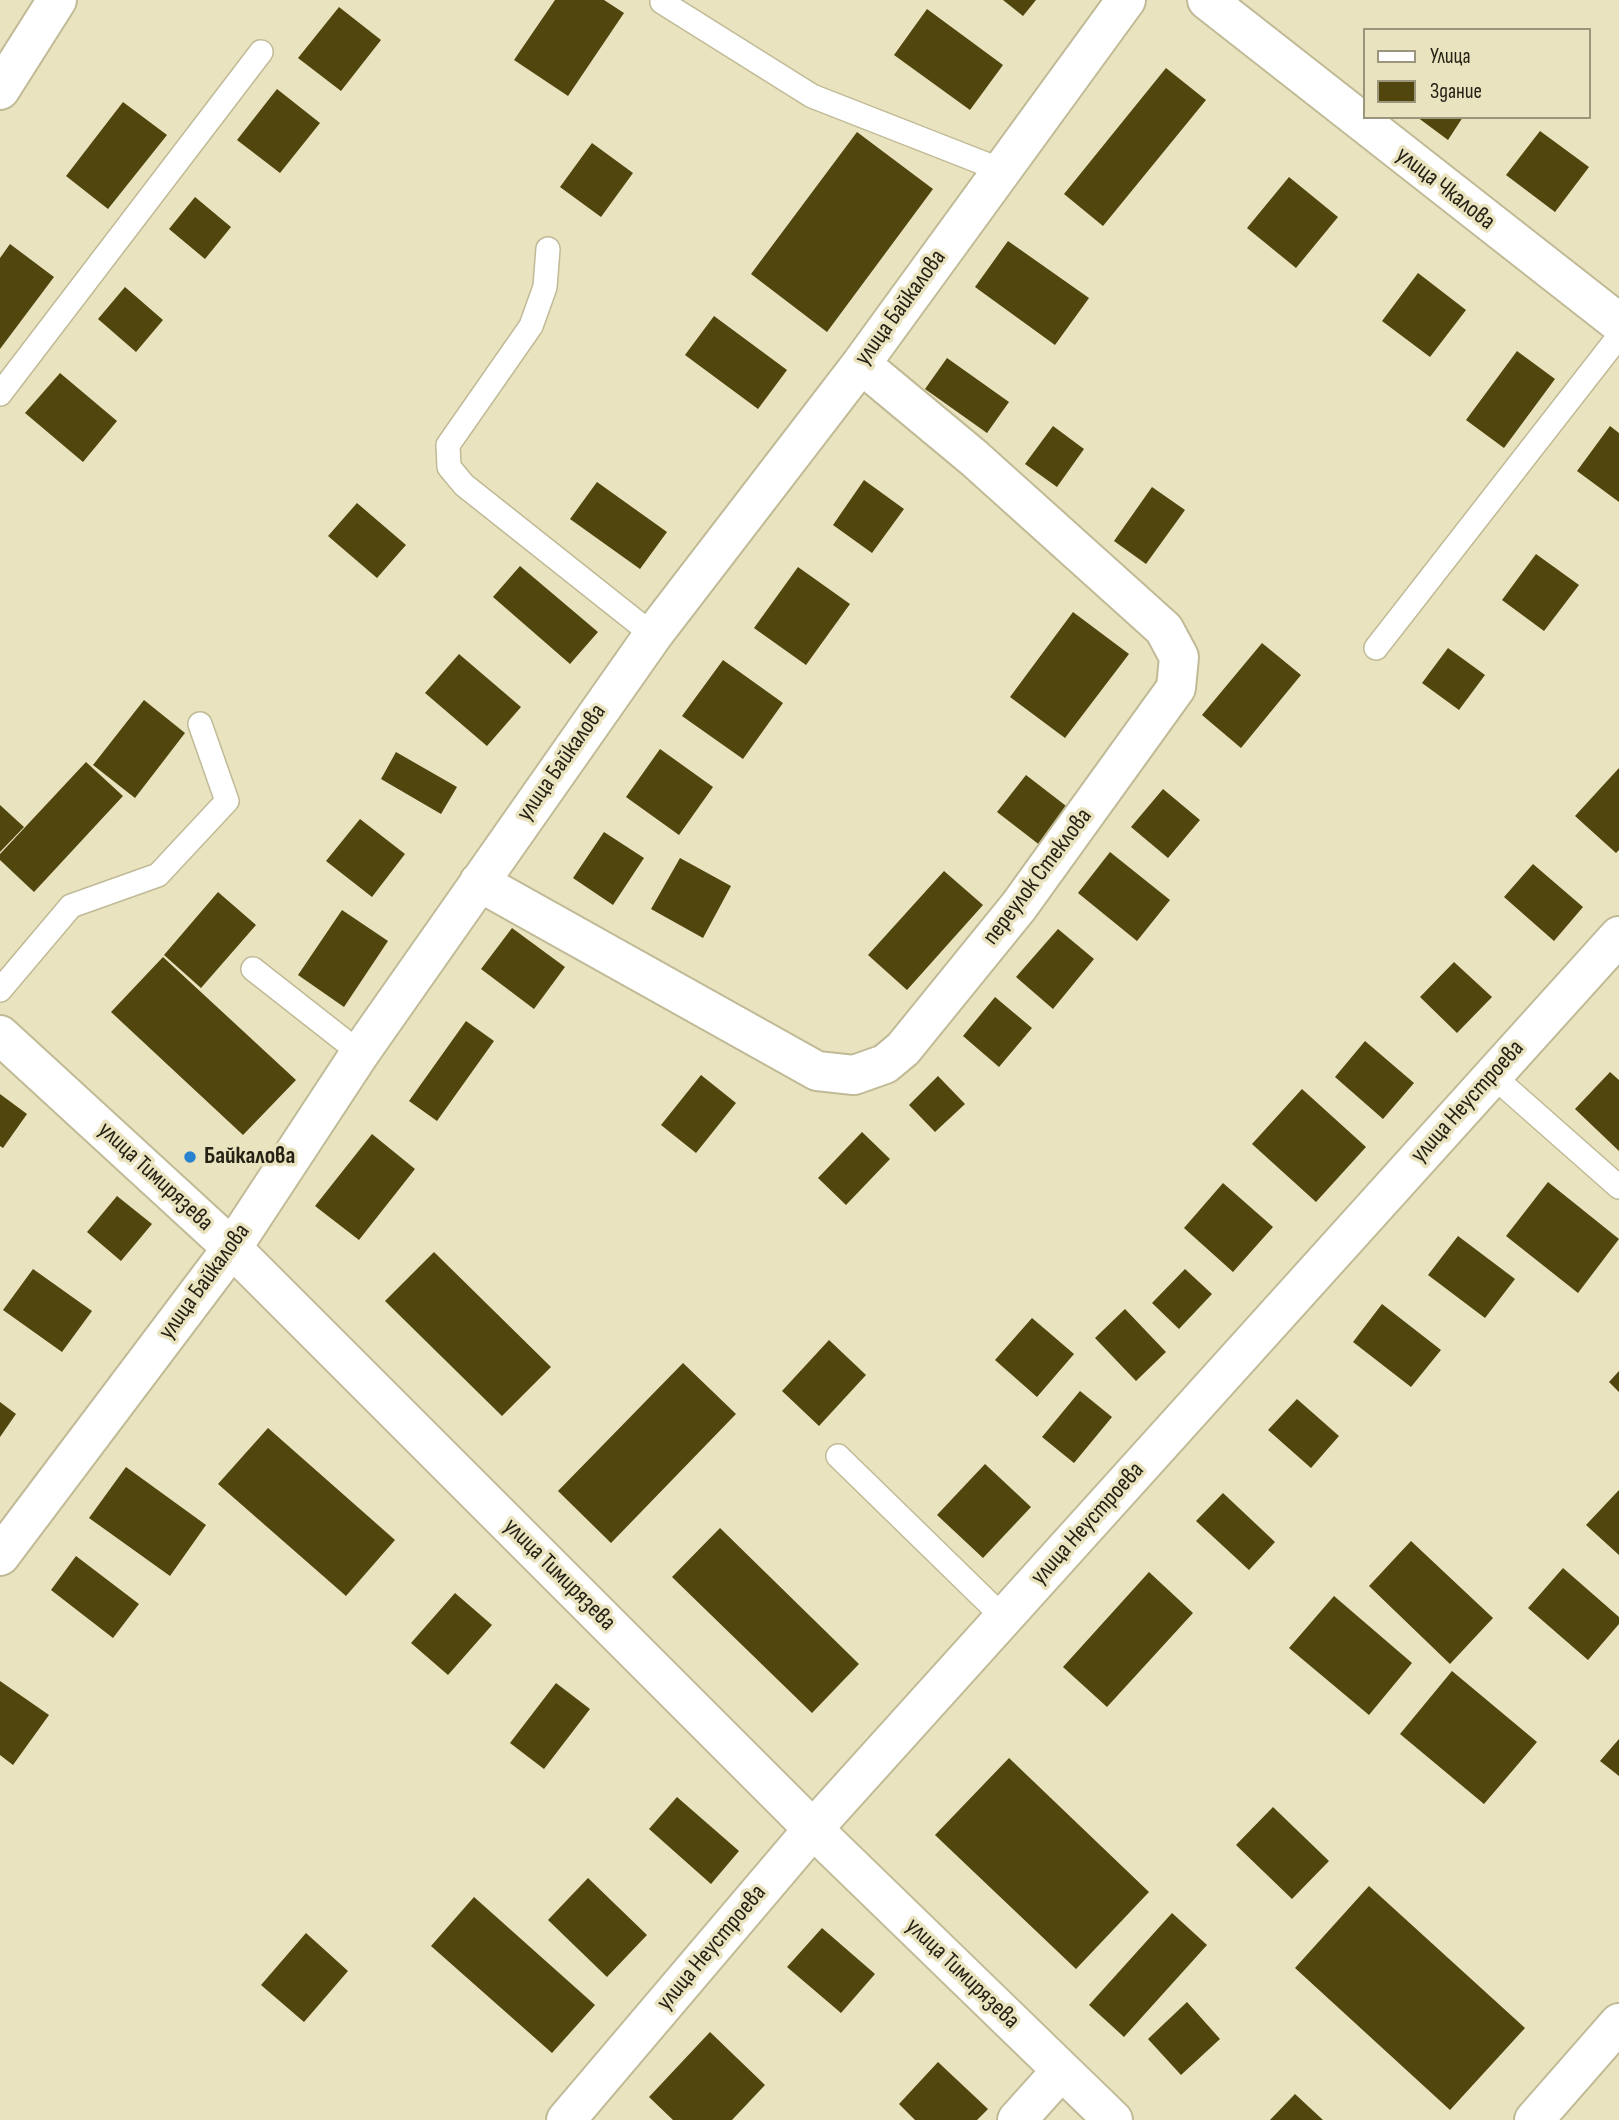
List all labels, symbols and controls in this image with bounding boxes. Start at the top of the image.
legend [1364,28,1591,119]
text: Улица [1430,44,1471,69]
text: Здание [1430,79,1482,104]
street label: улица Чкалова [1390,141,1500,237]
street label: улица Байкалова [849,244,953,372]
street label: улица Байкалова [511,699,613,827]
street label: переулок Стеклова [977,803,1099,951]
street label: улица Неустроева [1405,1035,1531,1169]
street label: улица Тимирязева [91,1116,219,1238]
place label: Байкалова [204,1143,295,1171]
marker: Байкалова [182,1149,198,1165]
street label: улица Байкалова [153,1218,257,1346]
street label: улица Неустроева [1025,1457,1151,1591]
street label: улица Тимирязева [497,1513,621,1637]
street label: улица Неустроева [651,1879,773,2017]
street label: улица Тимирязева [899,1912,1025,2036]

